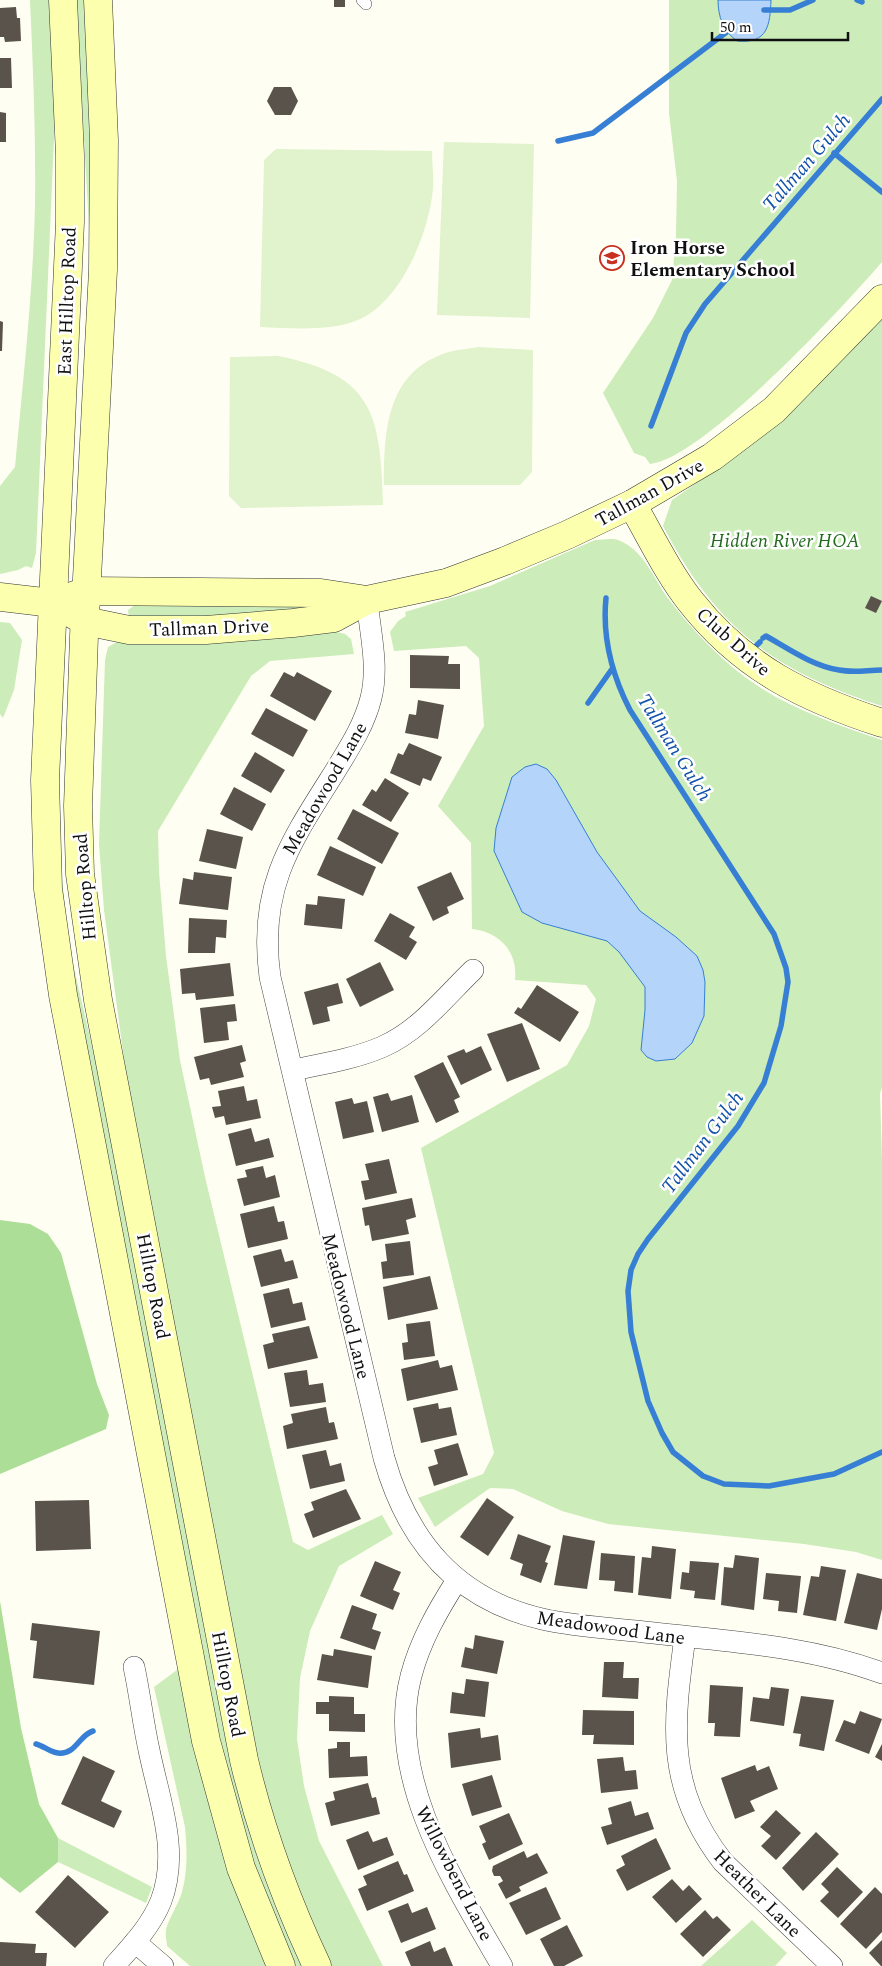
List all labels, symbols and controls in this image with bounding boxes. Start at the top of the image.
scale bar [712,10,848,42]
text: 50 m [720,16,752,39]
water label: Tallman Gulch [755,107,858,219]
street label: East Hilltop Road [50,226,85,376]
place label: Iron Horse Elementary School [630,234,795,285]
school or university icon: Iron Horse Elementary School [599,245,625,271]
street label: Tallman Drive [590,451,709,535]
park label: Hidden River HOA [710,527,860,556]
street label: Club Drive [689,601,777,684]
street label: Tallman Drive [148,612,270,645]
water label: Tallman Gulch [629,688,719,807]
street label: Meadowood Lane [275,717,375,861]
street label: Hilltop Road [66,832,105,942]
water label: Tallman Gulch [654,1085,751,1200]
street label: Meadowood Lane [313,1230,378,1382]
street label: Hilltop Road [128,1231,177,1342]
street label: Meadowood Lane [535,1604,687,1653]
street label: Hilltop Road [203,1629,252,1740]
street label: Willowbend Lane [407,1801,500,1946]
street label: Heather Lane [706,1843,808,1945]

